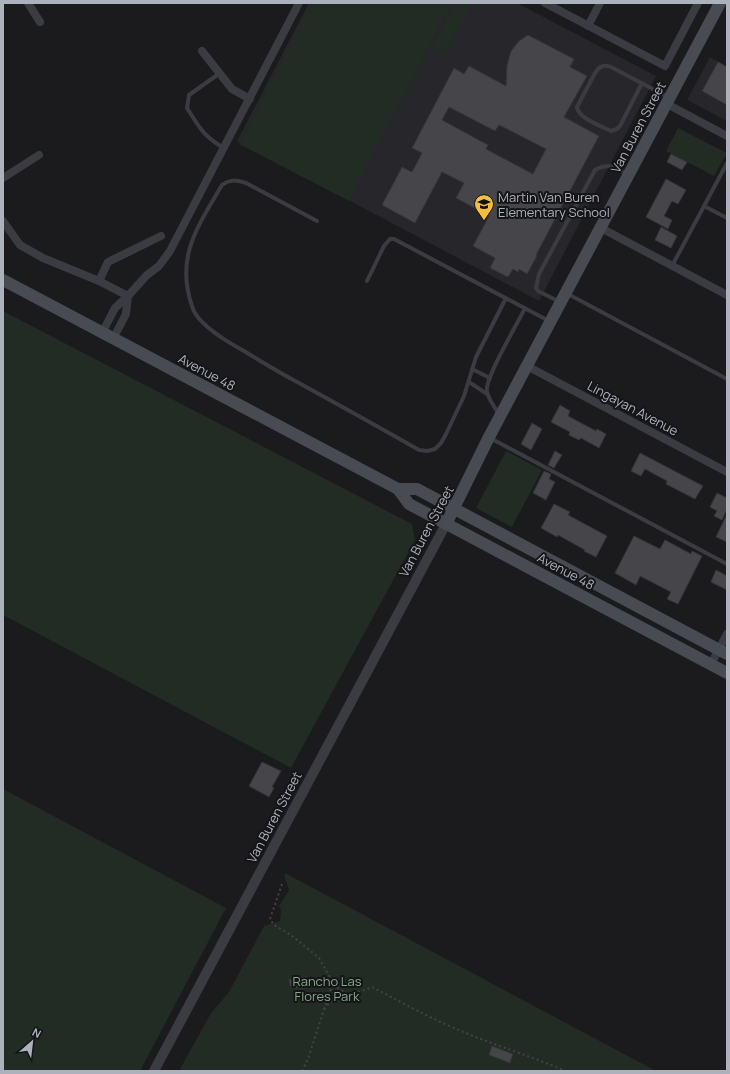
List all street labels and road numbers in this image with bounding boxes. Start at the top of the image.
street label: Van Buren Street [606,78,670,176]
street label: Avenue 48 [175,349,239,395]
street label: Lingayan Avenue [584,376,682,440]
street label: Van Buren Street [394,482,458,580]
street label: Avenue 48 [534,548,598,594]
street label: Van Buren Street [242,768,306,866]

